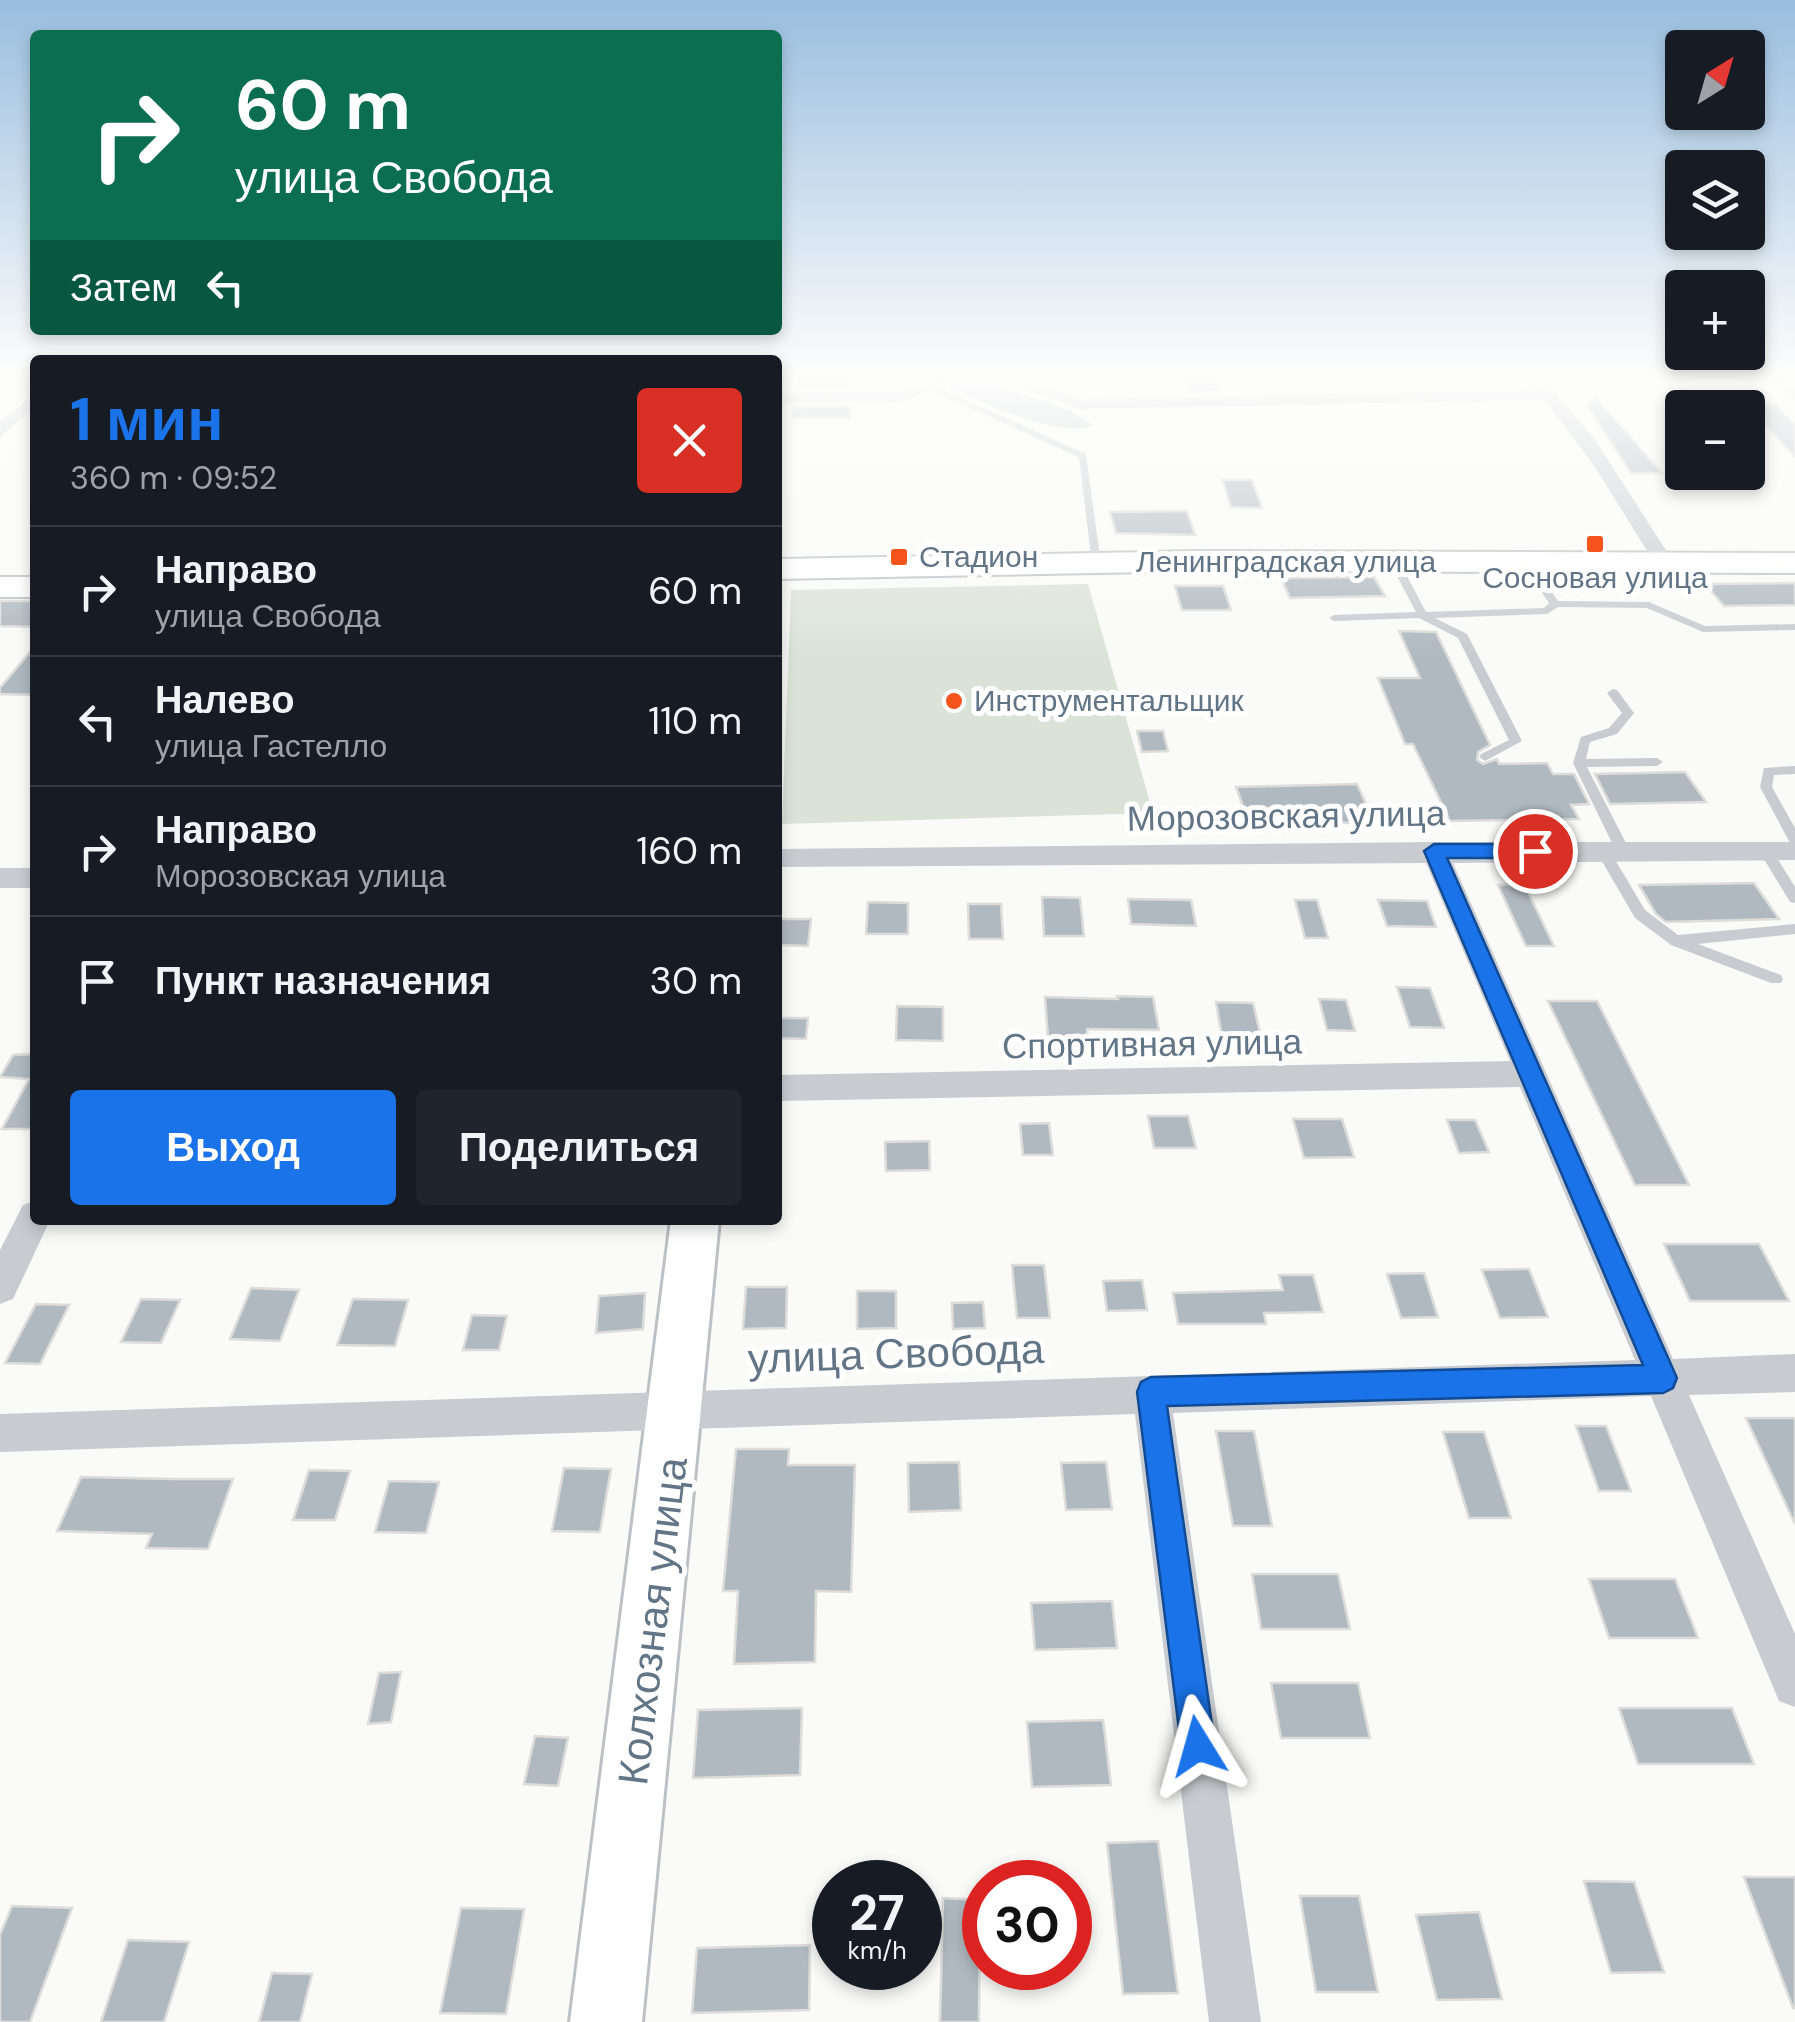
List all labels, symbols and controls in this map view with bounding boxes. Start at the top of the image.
north arrow [1665,30,1765,130]
map controls [1665,30,1765,490]
text: 60 m [235,60,411,151]
icon: right [70,70,200,200]
text: улица Свобода [235,148,553,207]
button: layers [1665,150,1765,250]
icon: left [198,260,253,315]
text: Затем [70,263,178,313]
button: + [1665,270,1765,370]
text: 1 мин [70,380,223,459]
button: close [637,388,742,493]
button: − [1665,390,1765,490]
text: 360 m · 09:52 [70,457,277,499]
marker: Сосновая улица [1584,533,1606,555]
place label: Стадион [919,537,1038,576]
street label: Ленинградская улица [1136,542,1436,581]
text: Направо [155,545,317,595]
marker: Стадион [888,546,910,568]
place label: Сосновая улица [1482,558,1708,597]
icon: right [70,564,125,619]
text: 60 m [648,566,742,616]
text: улица Свобода [155,595,381,637]
text: Налево [155,675,294,725]
place label: Инструментальщик [974,681,1244,720]
marker: Инструментальщик [943,690,965,712]
icon: left [70,694,125,749]
text: 110 m [648,696,742,746]
text: улица Гастелло [155,725,387,767]
street label: Морозовская улица [1126,790,1446,842]
text: Направо [155,805,317,855]
pin [1493,809,1578,894]
icon: right [70,824,125,879]
icon: arrive [1508,824,1563,879]
text: 160 m [636,826,742,876]
text: Морозовская улица [155,855,446,897]
icon: arrive [70,954,125,1009]
text: Пункт назначения [155,956,491,1006]
text: 30 m [650,956,742,1006]
street label: Спортивная улица [1002,1018,1303,1070]
button: Выход [70,1090,396,1205]
button: Поделиться [416,1090,742,1205]
street label: улица Свобода [747,1321,1046,1386]
street label: Колхозная улица [605,1453,700,1788]
position arrow [1146,1694,1250,1798]
speed limit sign: 30 [962,1860,1092,1990]
text: 27 [849,1880,905,1946]
text: km/h [847,1934,907,1967]

